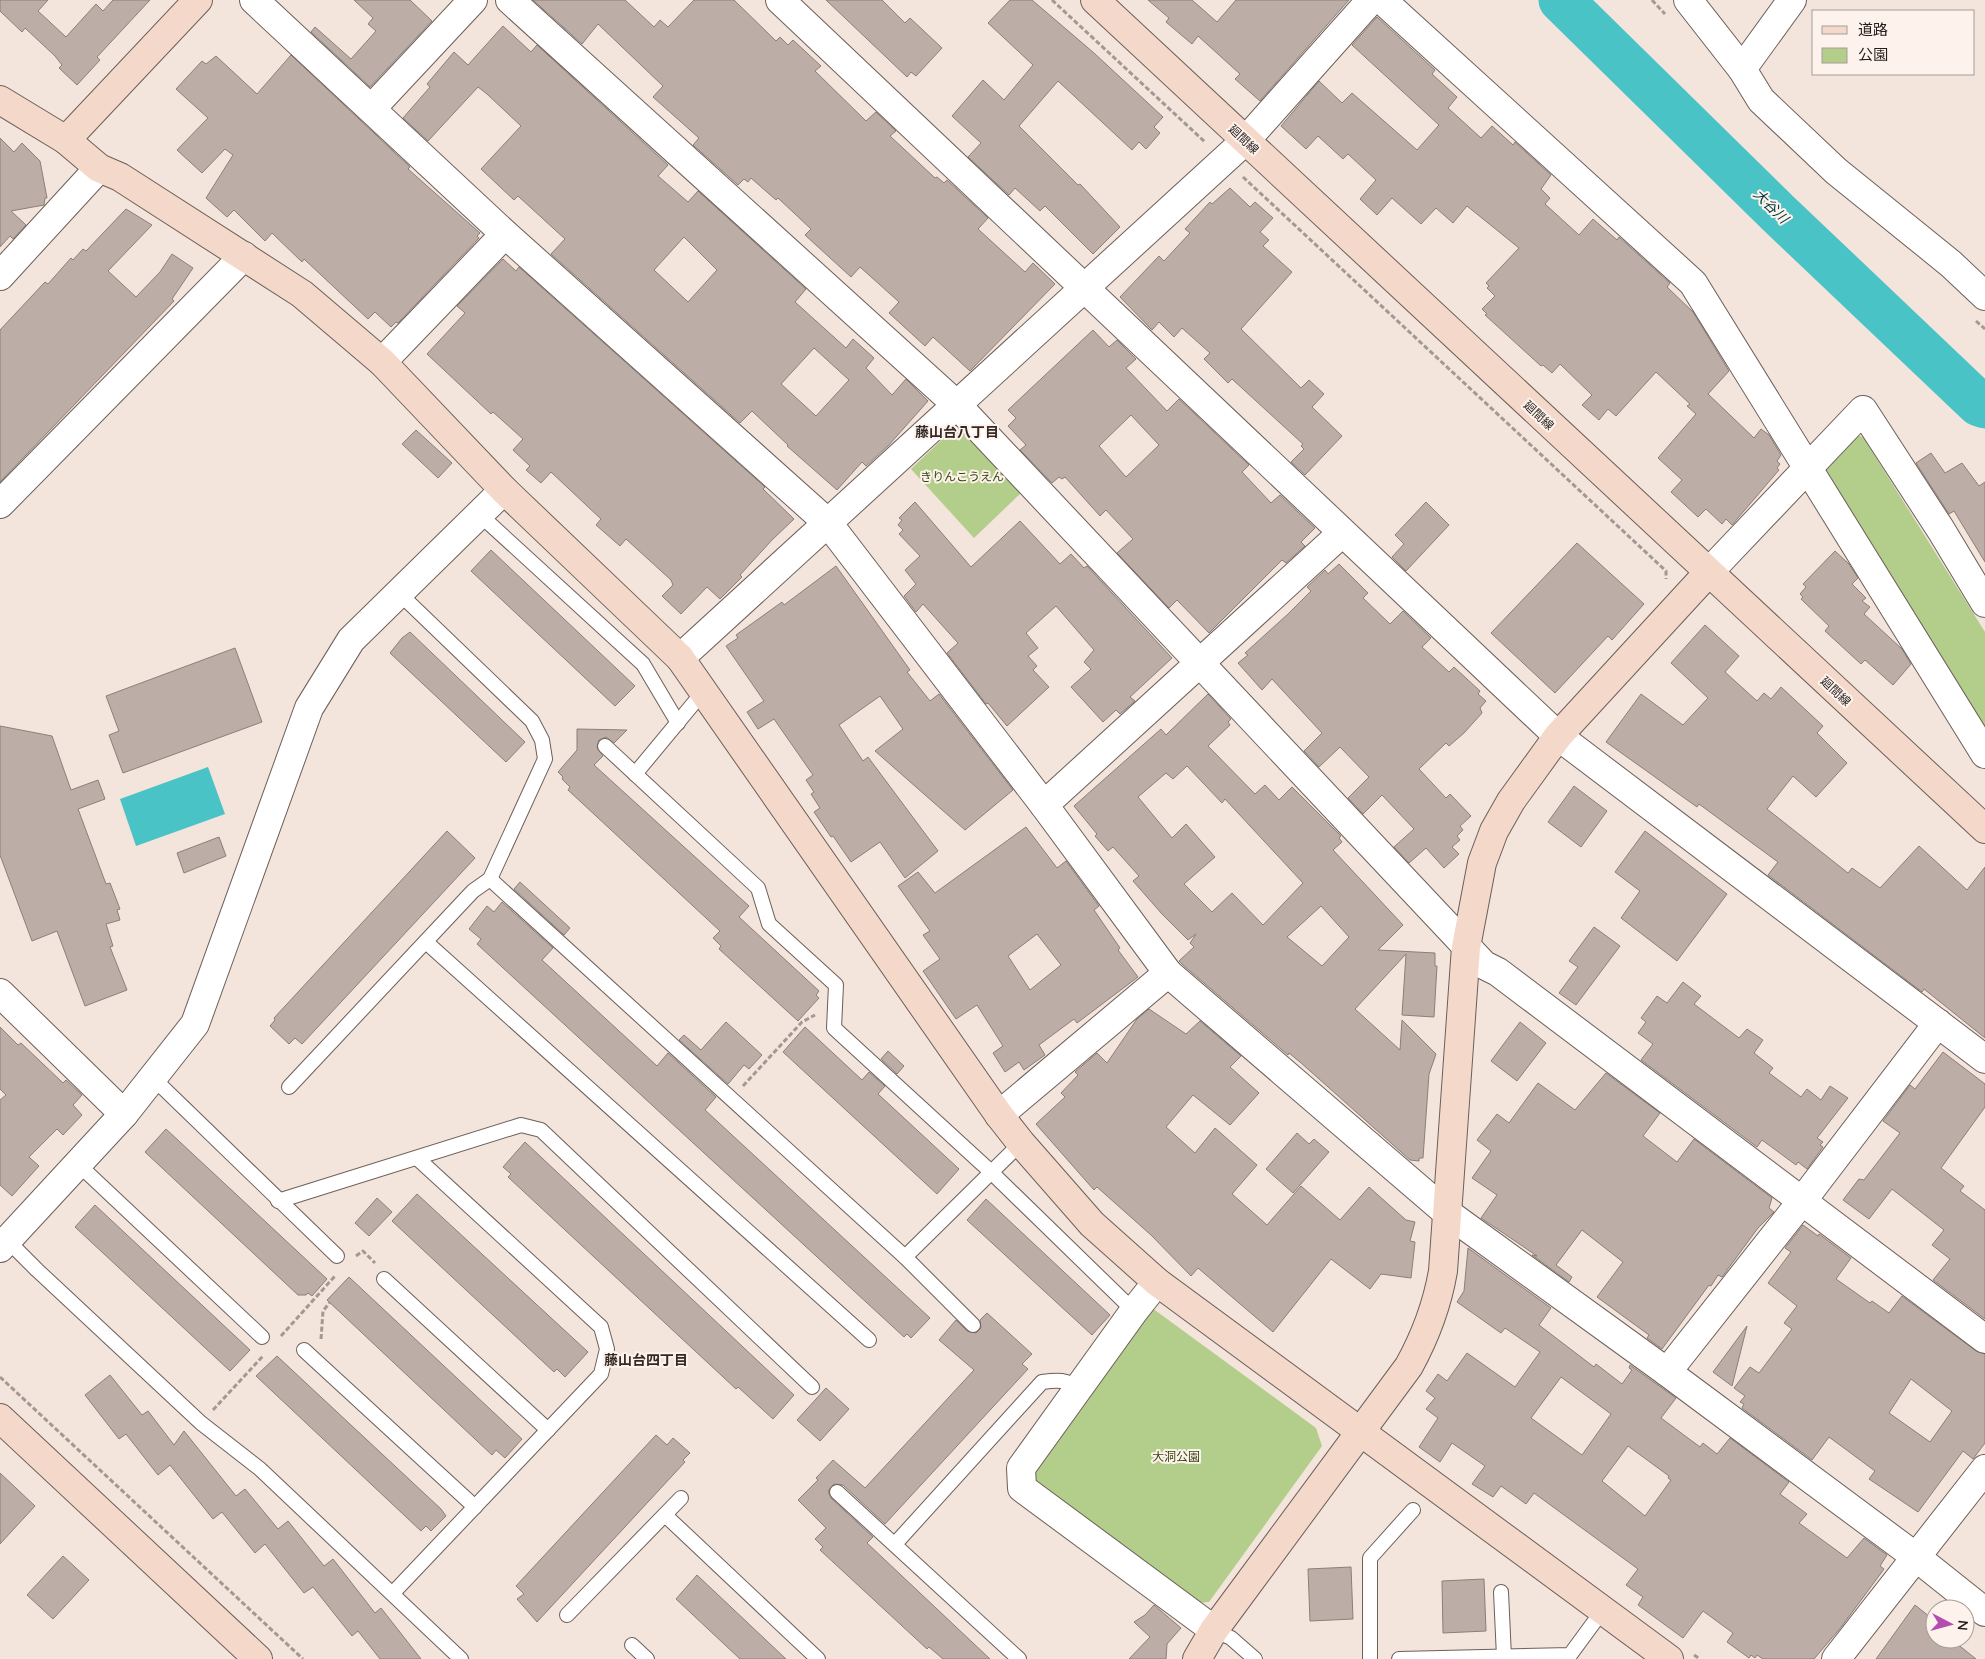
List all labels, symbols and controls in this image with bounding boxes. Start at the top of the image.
legend [1812,10,1975,75]
text: 道路 [1858,20,1888,39]
text: 公園 [1858,45,1888,64]
street label: 廻間線 [1226,121,1262,157]
water label: 大谷川 [1750,185,1794,228]
street label: 廻間線 [1521,397,1557,433]
district label: 藤山台八丁目 [915,423,999,441]
park label: きりんこうえん [920,469,1004,484]
street label: 廻間線 [1818,673,1854,709]
district label: 藤山台四丁目 [604,1351,688,1369]
park label: 大洞公園 [1152,1449,1200,1464]
north arrow [1925,1599,1975,1649]
text: N [1953,1619,1972,1631]

